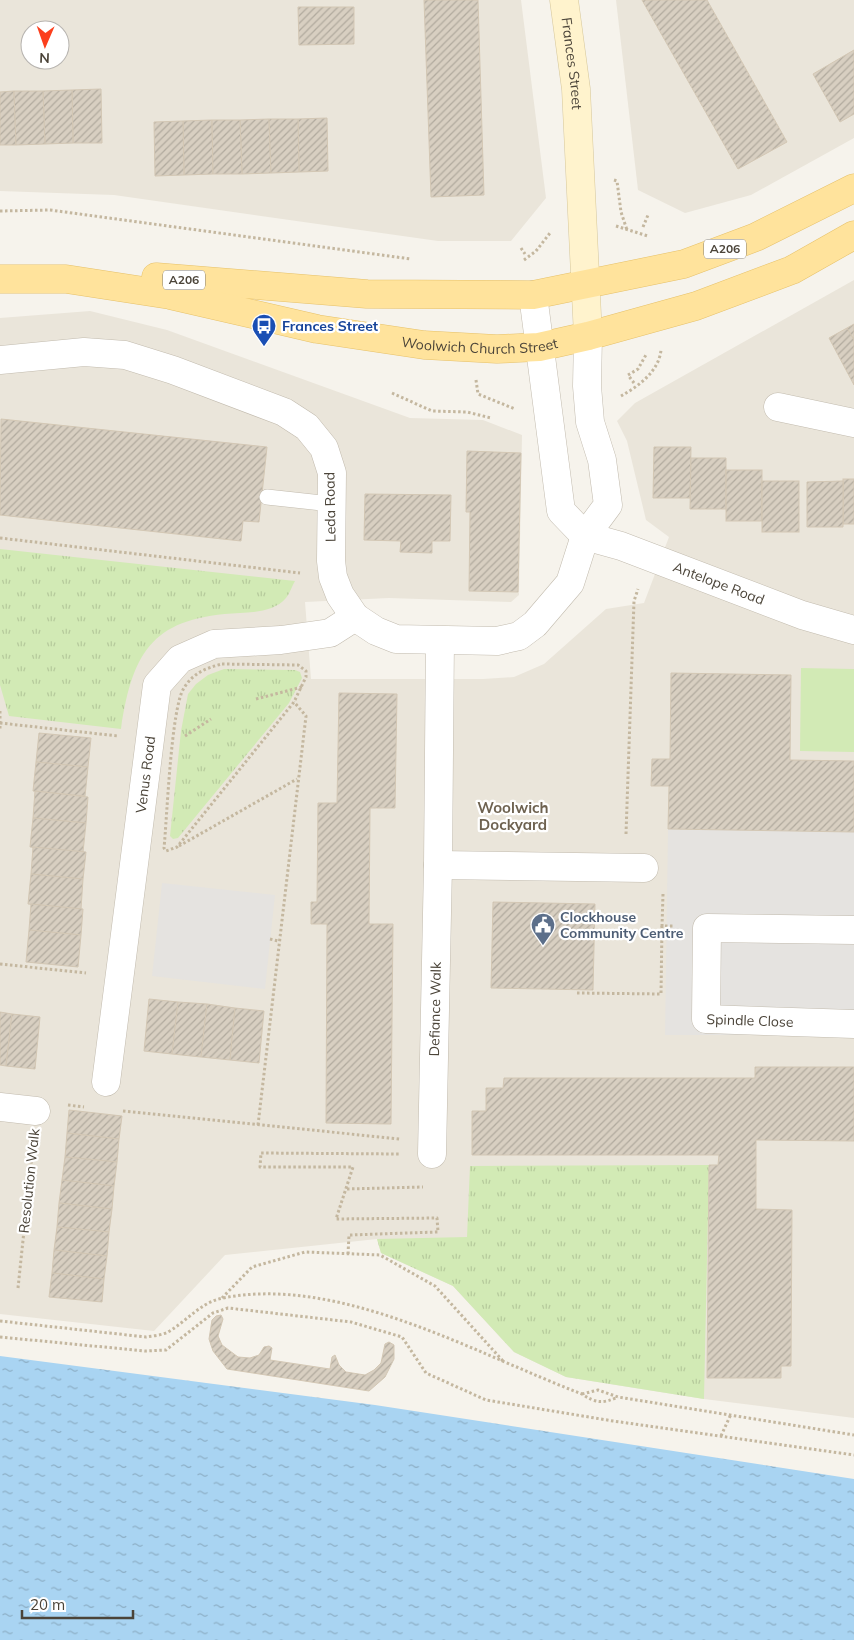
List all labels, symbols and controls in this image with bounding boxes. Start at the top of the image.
street label: Frances Street [557,16,586,110]
north arrow [20,20,70,70]
text: N [39,49,50,67]
road number: A206 [704,240,746,258]
road number: A206 [163,270,205,290]
bus stop icon: Frances Street [251,313,277,347]
place label: Frances Street [282,317,379,335]
street label: Woolwich Church Street [400,333,560,358]
street label: Leda Road [320,472,340,542]
street label: Antelope Road [671,558,767,609]
street label: Venus Road [132,735,159,814]
district label: Woolwich Dockyard [477,798,549,834]
place label: Clockhouse Community Centre [560,908,684,942]
public building icon: Clockhouse Community Centre [530,912,556,946]
street label: Defiance Walk [425,961,445,1056]
street label: Spindle Close [706,1010,794,1031]
street label: Resolution Walk [15,1127,44,1234]
scale bar [22,1588,134,1620]
text: 20 m [30,1595,65,1614]

